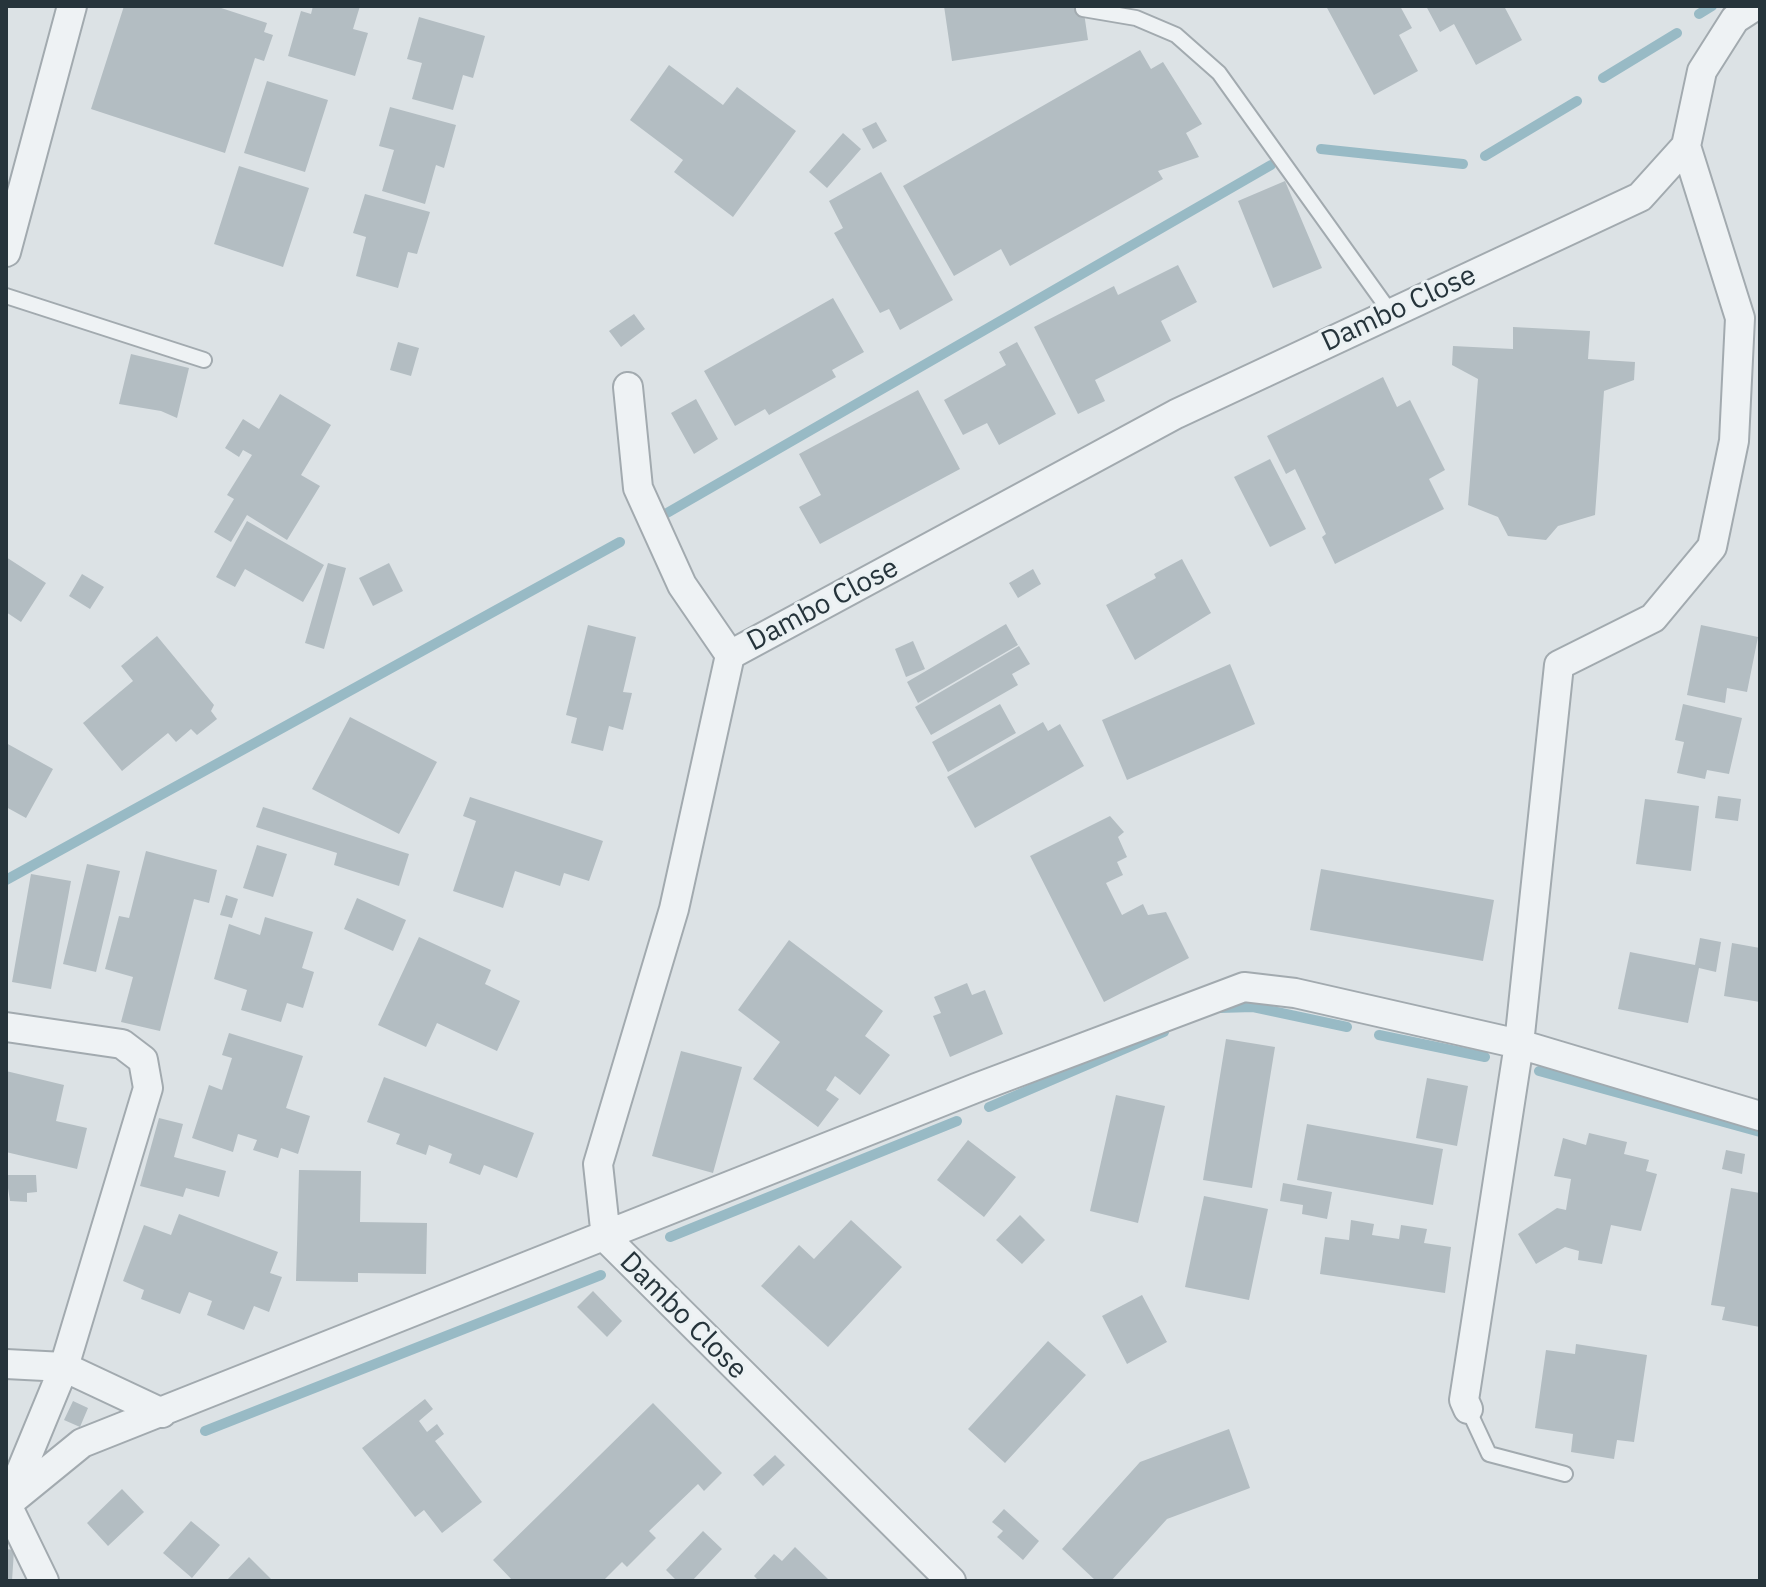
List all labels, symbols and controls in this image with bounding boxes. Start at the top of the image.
street label: Dambo Close [1316,259,1482,359]
street label: Dambo Close [742,551,904,659]
street label: Dambo Close [612,1245,754,1387]

